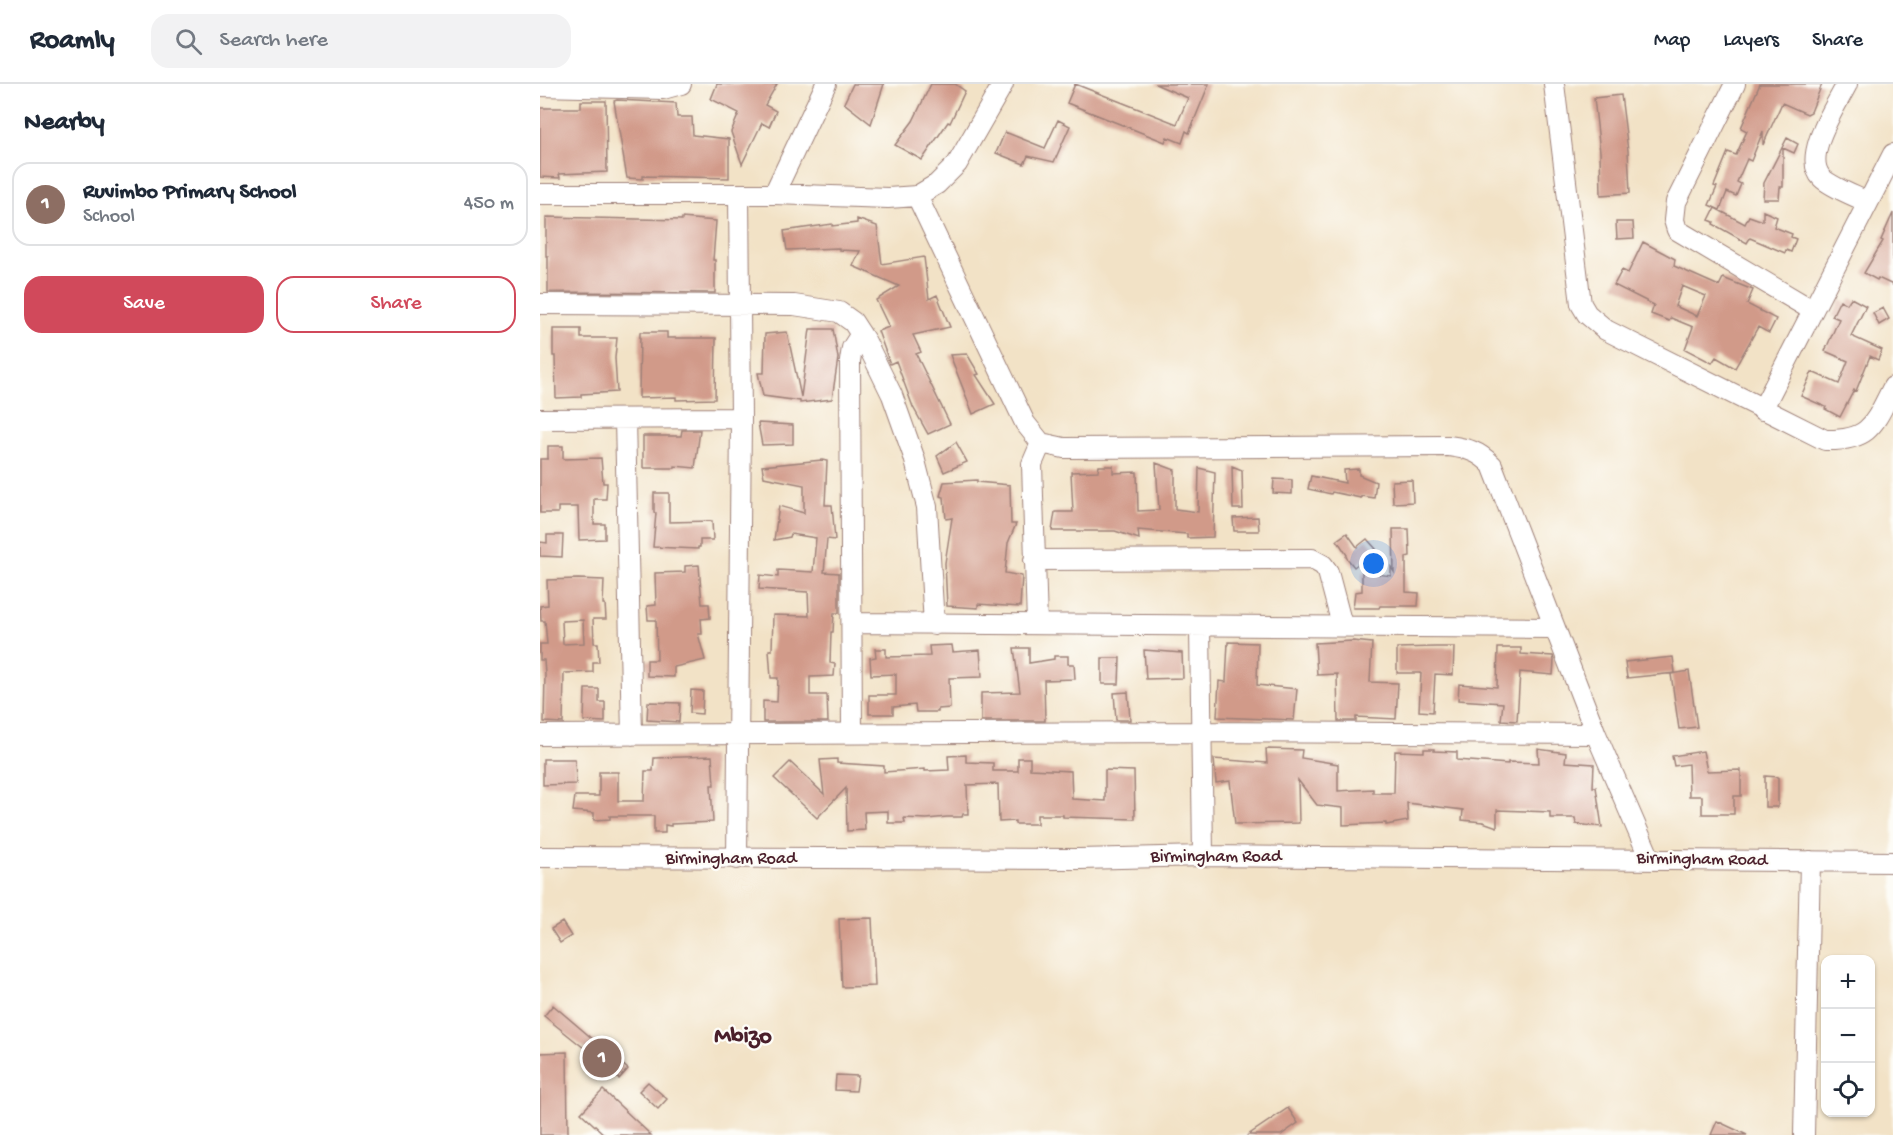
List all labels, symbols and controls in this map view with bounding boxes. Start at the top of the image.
search box [151,14,571,68]
text: Roamly [30,25,115,58]
icon: search [172,25,205,58]
text: Search here [220,28,328,54]
text: Map [1654,29,1690,54]
text: Layers [1723,29,1779,54]
text: Share [1812,29,1863,54]
text: Nearby [24,108,105,139]
text: Ruvimbo Primary School [83,180,297,206]
text: 1 [41,193,50,216]
text: 450 m [464,193,514,216]
text: School [83,206,135,229]
button: Save [24,276,264,333]
button: Share [276,276,516,333]
your location [1359,549,1388,578]
street label: Birmingham Road [1150,847,1283,868]
street label: Birmingham Road [1635,848,1769,872]
street label: Birmingham Road [665,849,798,870]
map controls [1821,955,1875,1117]
button: + [1821,955,1875,1009]
button: − [1821,1009,1875,1063]
district label: Mbizo [714,1023,772,1052]
pin: 1 [582,1036,622,1080]
button: locate [1821,1063,1875,1117]

